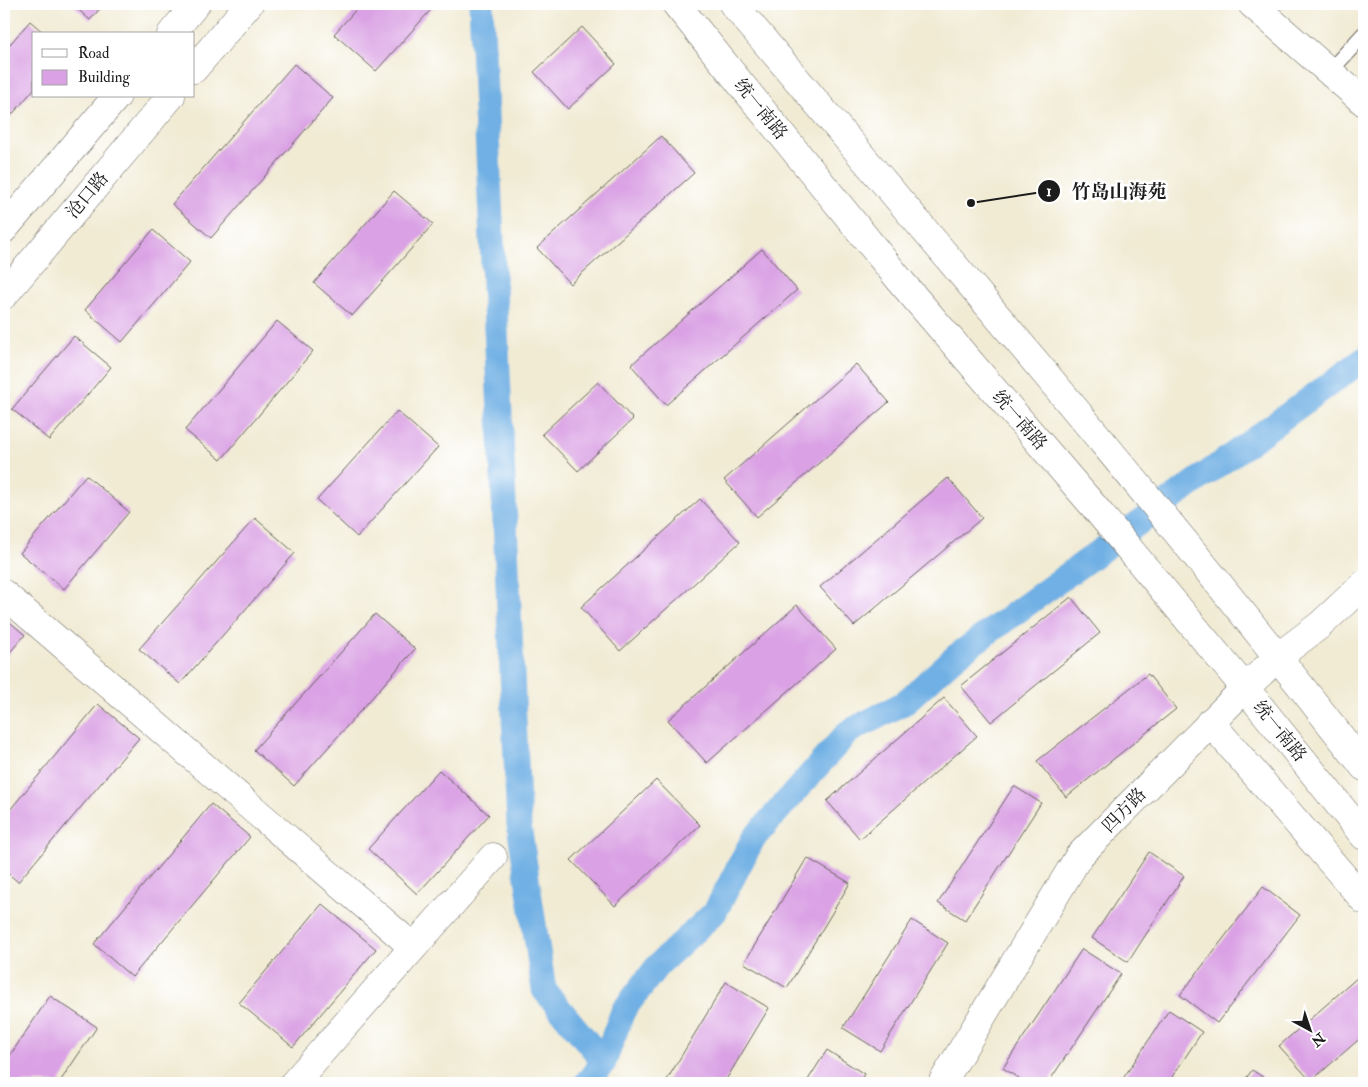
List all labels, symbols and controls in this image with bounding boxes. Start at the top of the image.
legend [32,32,195,98]
text: Road [78,44,110,63]
text: Building [78,68,130,87]
street label: 统一南路 [729,74,792,145]
street label: 沧口路 [61,167,114,223]
callout: 竹岛山海苑 [1036,174,1176,208]
text: 竹岛山海苑 [1071,180,1167,204]
text: 1 [1046,182,1052,201]
street label: 统一南路 [987,386,1052,455]
street label: 统一南路 [1248,696,1311,767]
street label: 四方路 [1097,783,1151,838]
north arrow [1286,1004,1336,1054]
text: N [1307,1028,1329,1050]

